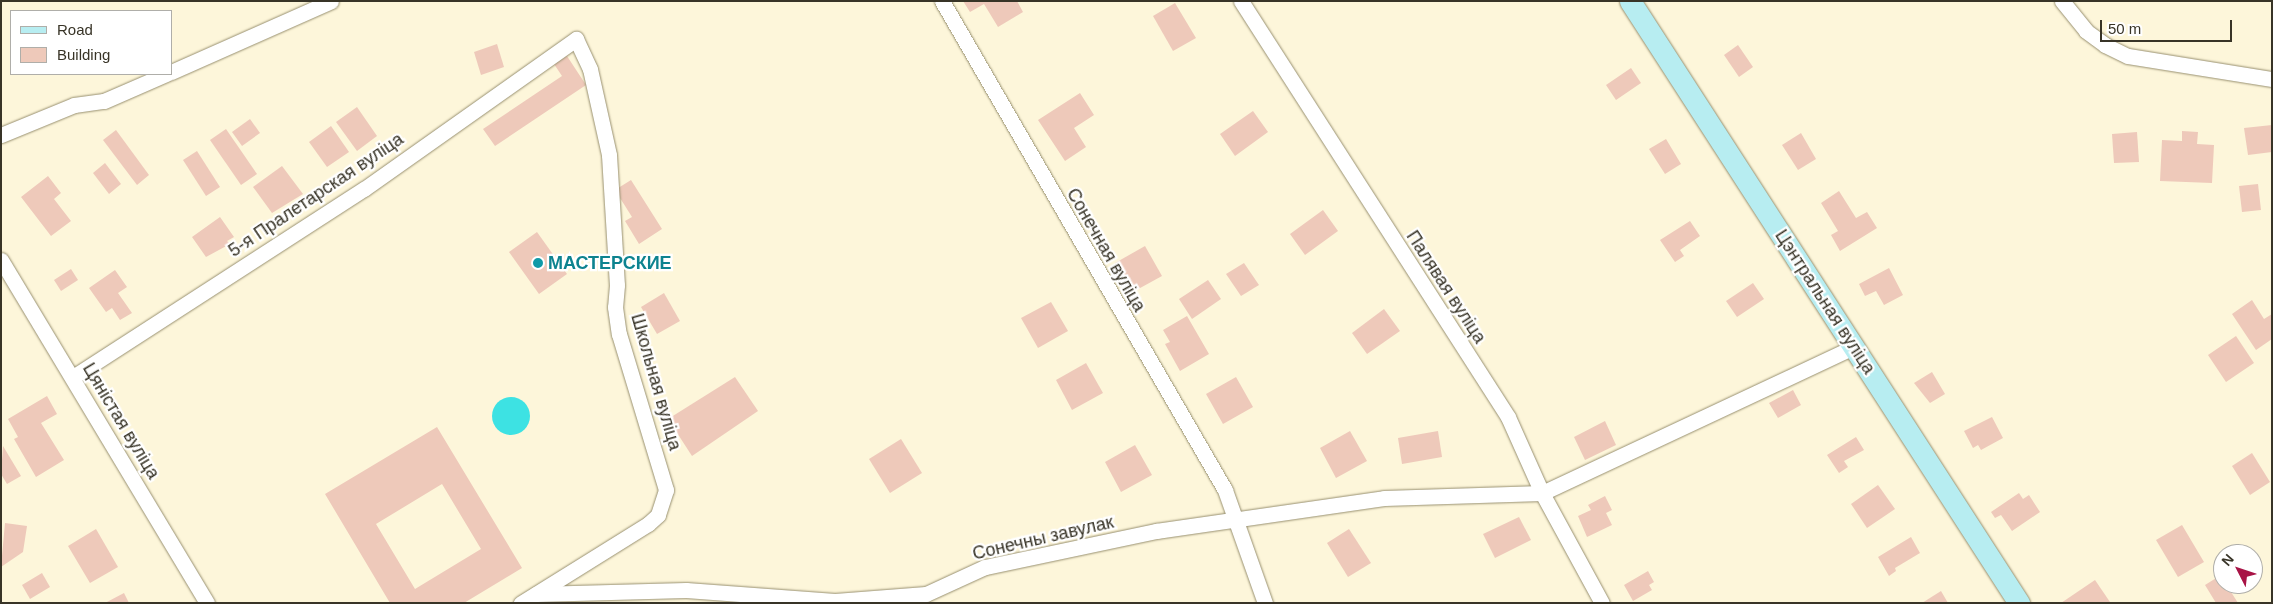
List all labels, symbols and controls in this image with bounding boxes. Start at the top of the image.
legend [10,10,172,75]
scale bar [2103,10,2236,42]
text: 50 m [2108,20,2141,37]
text: Road [57,21,93,38]
text: Building [57,46,110,63]
street label: 5-я Пралетарская вуліца [224,128,408,262]
street label: Сонечная вуліца [1062,184,1150,316]
street label: Цэнтральная вуліца [1770,226,1880,378]
street label: Палявая вуліца [1402,227,1490,347]
place label: МАСТЕРСКИЕ [548,252,672,274]
marker: МАСТЕРСКИЕ [532,257,544,269]
street label: Школьная вуліца [626,311,686,453]
street label: Цяністая вуліца [78,359,164,483]
street label: Сонечны завулак [970,511,1116,565]
north arrow [2213,544,2263,594]
text: N [2218,551,2237,569]

